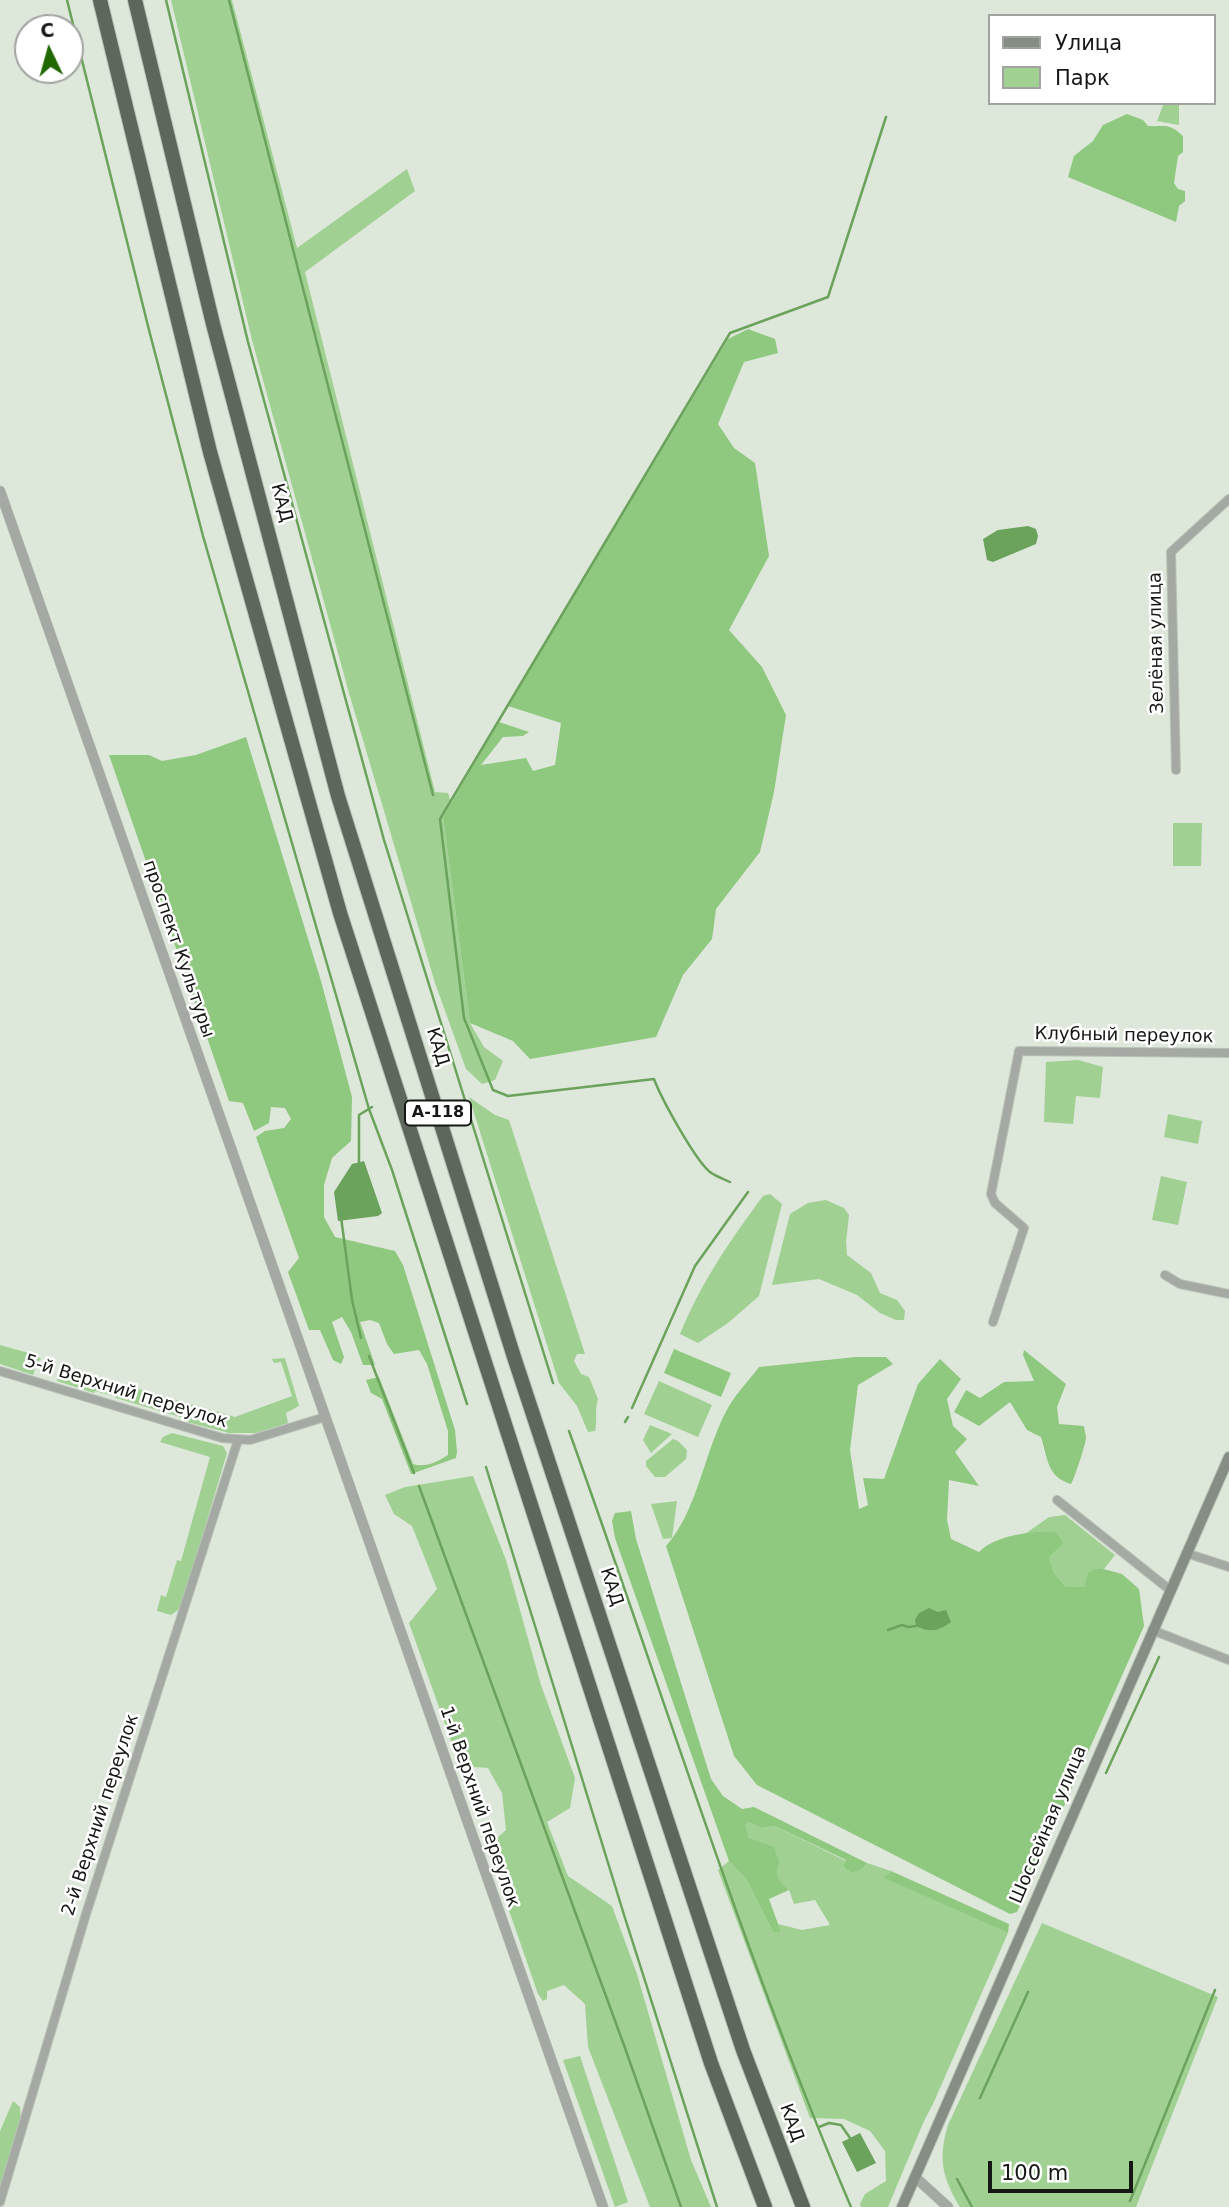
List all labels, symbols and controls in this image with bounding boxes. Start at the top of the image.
north arrow [14,14,84,84]
legend [988,14,1215,105]
text: С [39,19,55,42]
text: Улица [1055,31,1122,55]
text: Парк [1055,66,1110,90]
street label: КАД [266,481,296,525]
street label: Зелёная улица [1145,572,1169,714]
street label: проспект Культуры [137,857,219,1041]
street label: Клубный переулок [1034,1024,1214,1048]
street label: КАД [421,1025,453,1069]
road number: А-118 [405,1100,471,1126]
street label: 5-й Верхний переулок [22,1351,230,1433]
street label: КАД [595,1565,627,1609]
street label: 1-й Верхний переулок [434,1704,524,1910]
street label: 2-й Верхний переулок [58,1711,144,1919]
street label: Шоссейная улица [1006,1743,1092,1907]
street label: КАД [774,2101,808,2145]
scale bar [991,2148,1136,2192]
text: 100 m [1001,2161,1068,2185]

